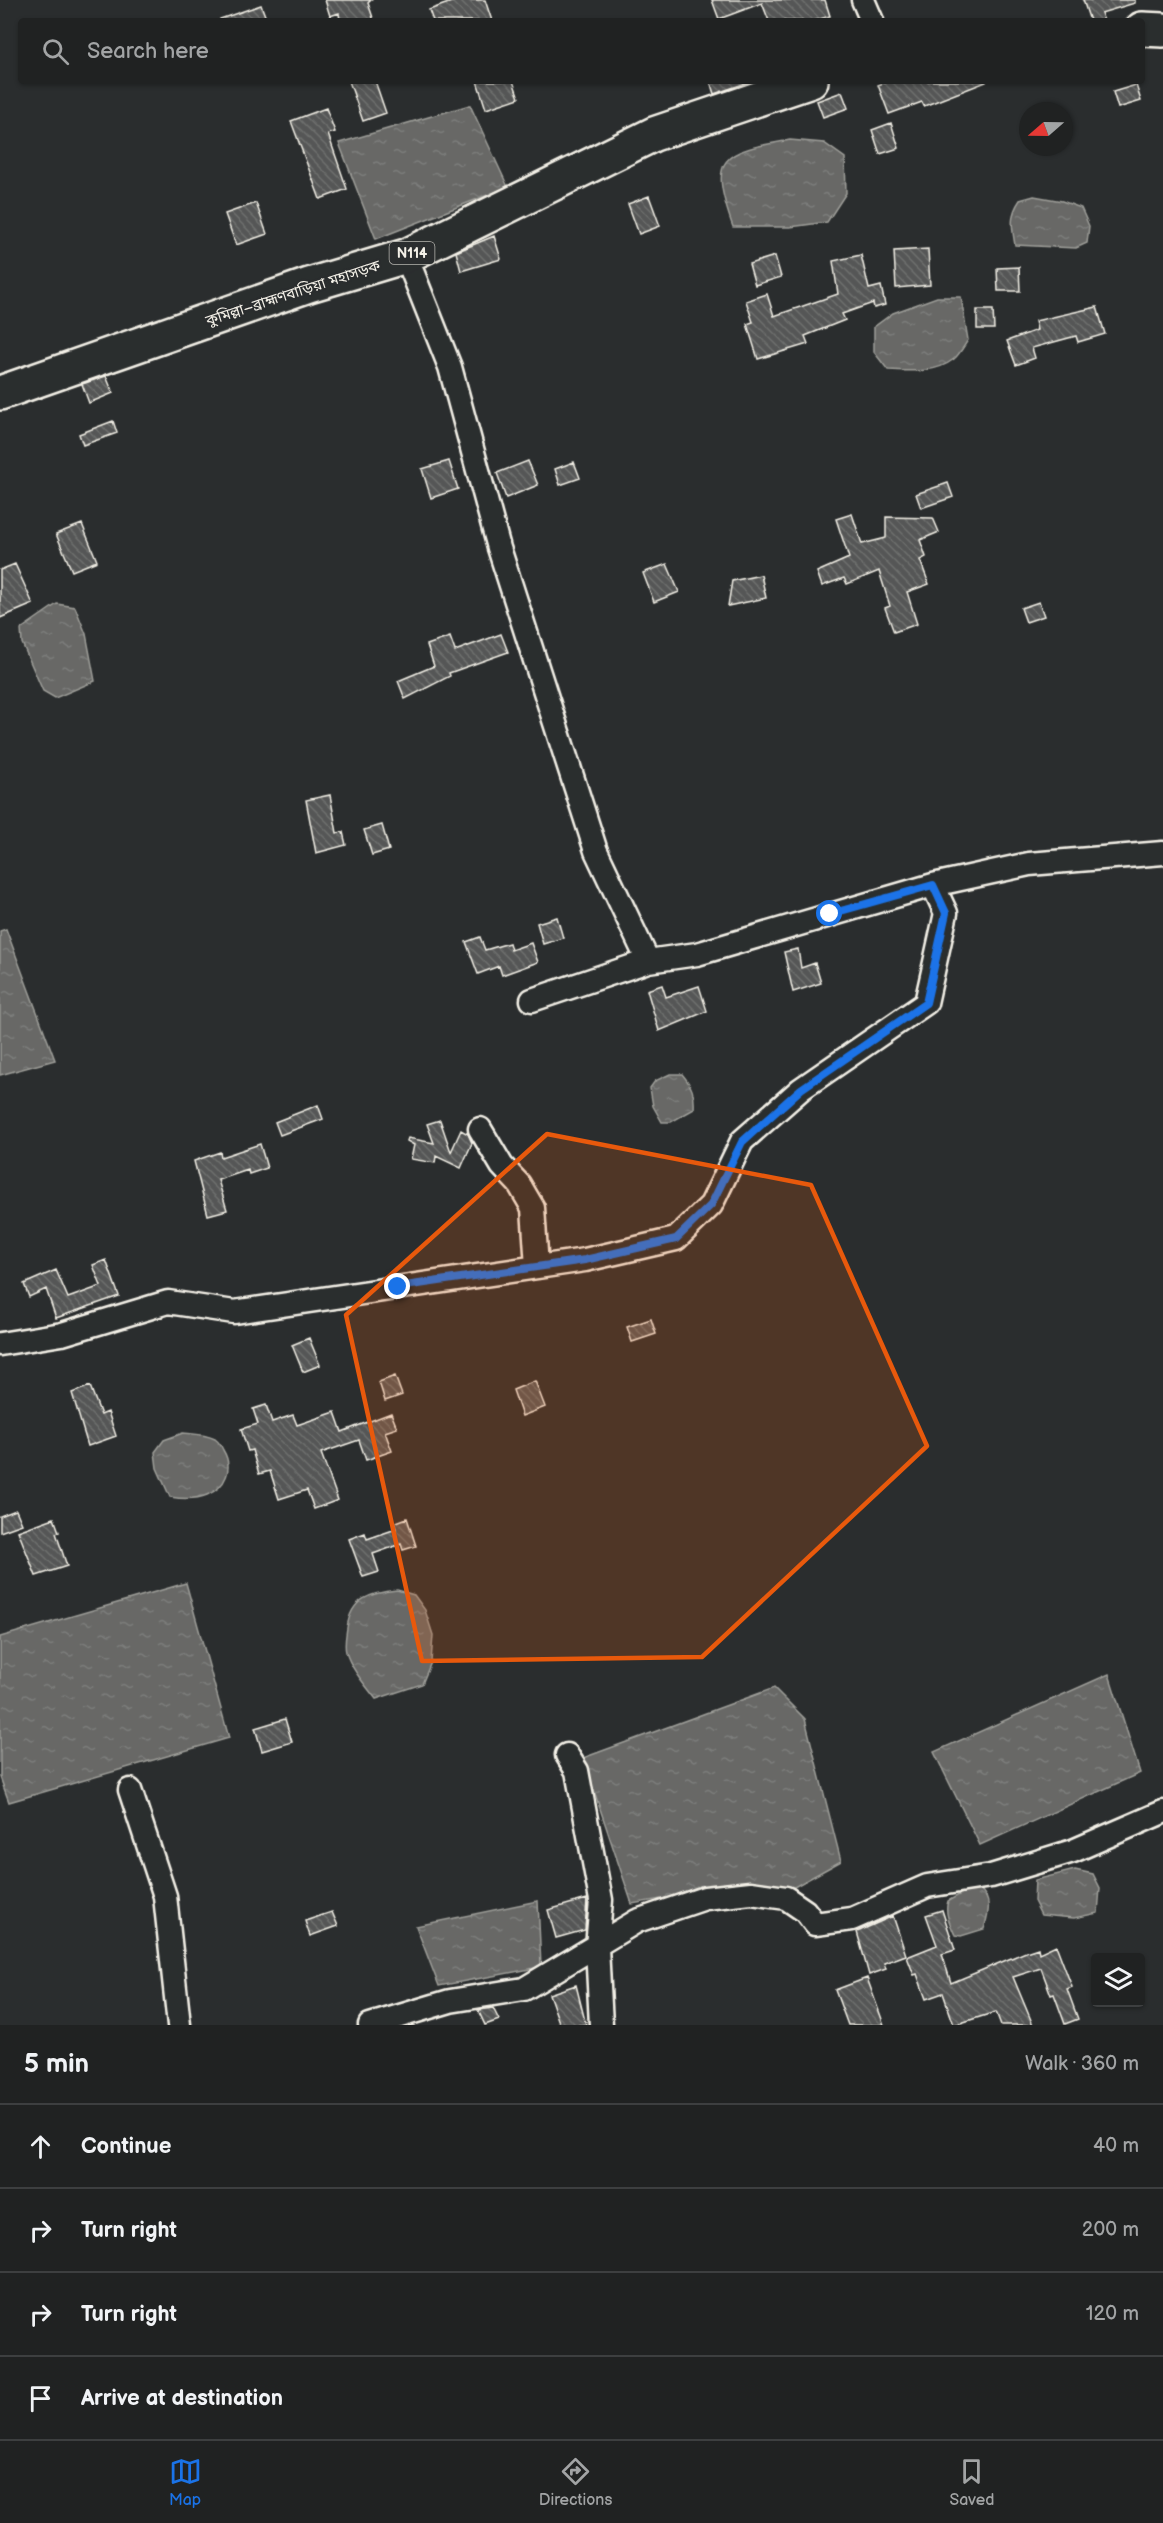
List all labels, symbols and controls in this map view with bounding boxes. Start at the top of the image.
search box [18,18,1145,84]
icon: search [39,35,72,68]
text: Search here [87,38,209,65]
north arrow [1019,102,1073,156]
road number: N114 [390,242,434,264]
street label: কুমিল্লা–ব্রাহ্মণবাড়িয়া মহাসড়ক [202,256,384,331]
route start [816,900,842,926]
route end [384,1273,410,1299]
map controls [1091,1953,1145,2007]
button: layers [1091,1953,1145,2007]
text: 5 min [24,2049,89,2080]
text: Walk · 360 m [1025,2052,1139,2076]
icon: ahead [24,2130,57,2163]
text: Continue [81,2133,171,2160]
text: 40 m [1093,2134,1139,2158]
icon: right [24,2214,57,2247]
text: Turn right [81,2217,177,2244]
text: 200 m [1082,2218,1139,2242]
icon: right [24,2298,57,2331]
text: Turn right [81,2301,177,2328]
text: 120 m [1086,2302,1139,2326]
icon: arrive [24,2382,57,2415]
text: Arrive at destination [81,2385,283,2412]
tab: Map [169,2455,202,2510]
tab: Directions [539,2455,612,2510]
tab: Saved [949,2455,994,2510]

